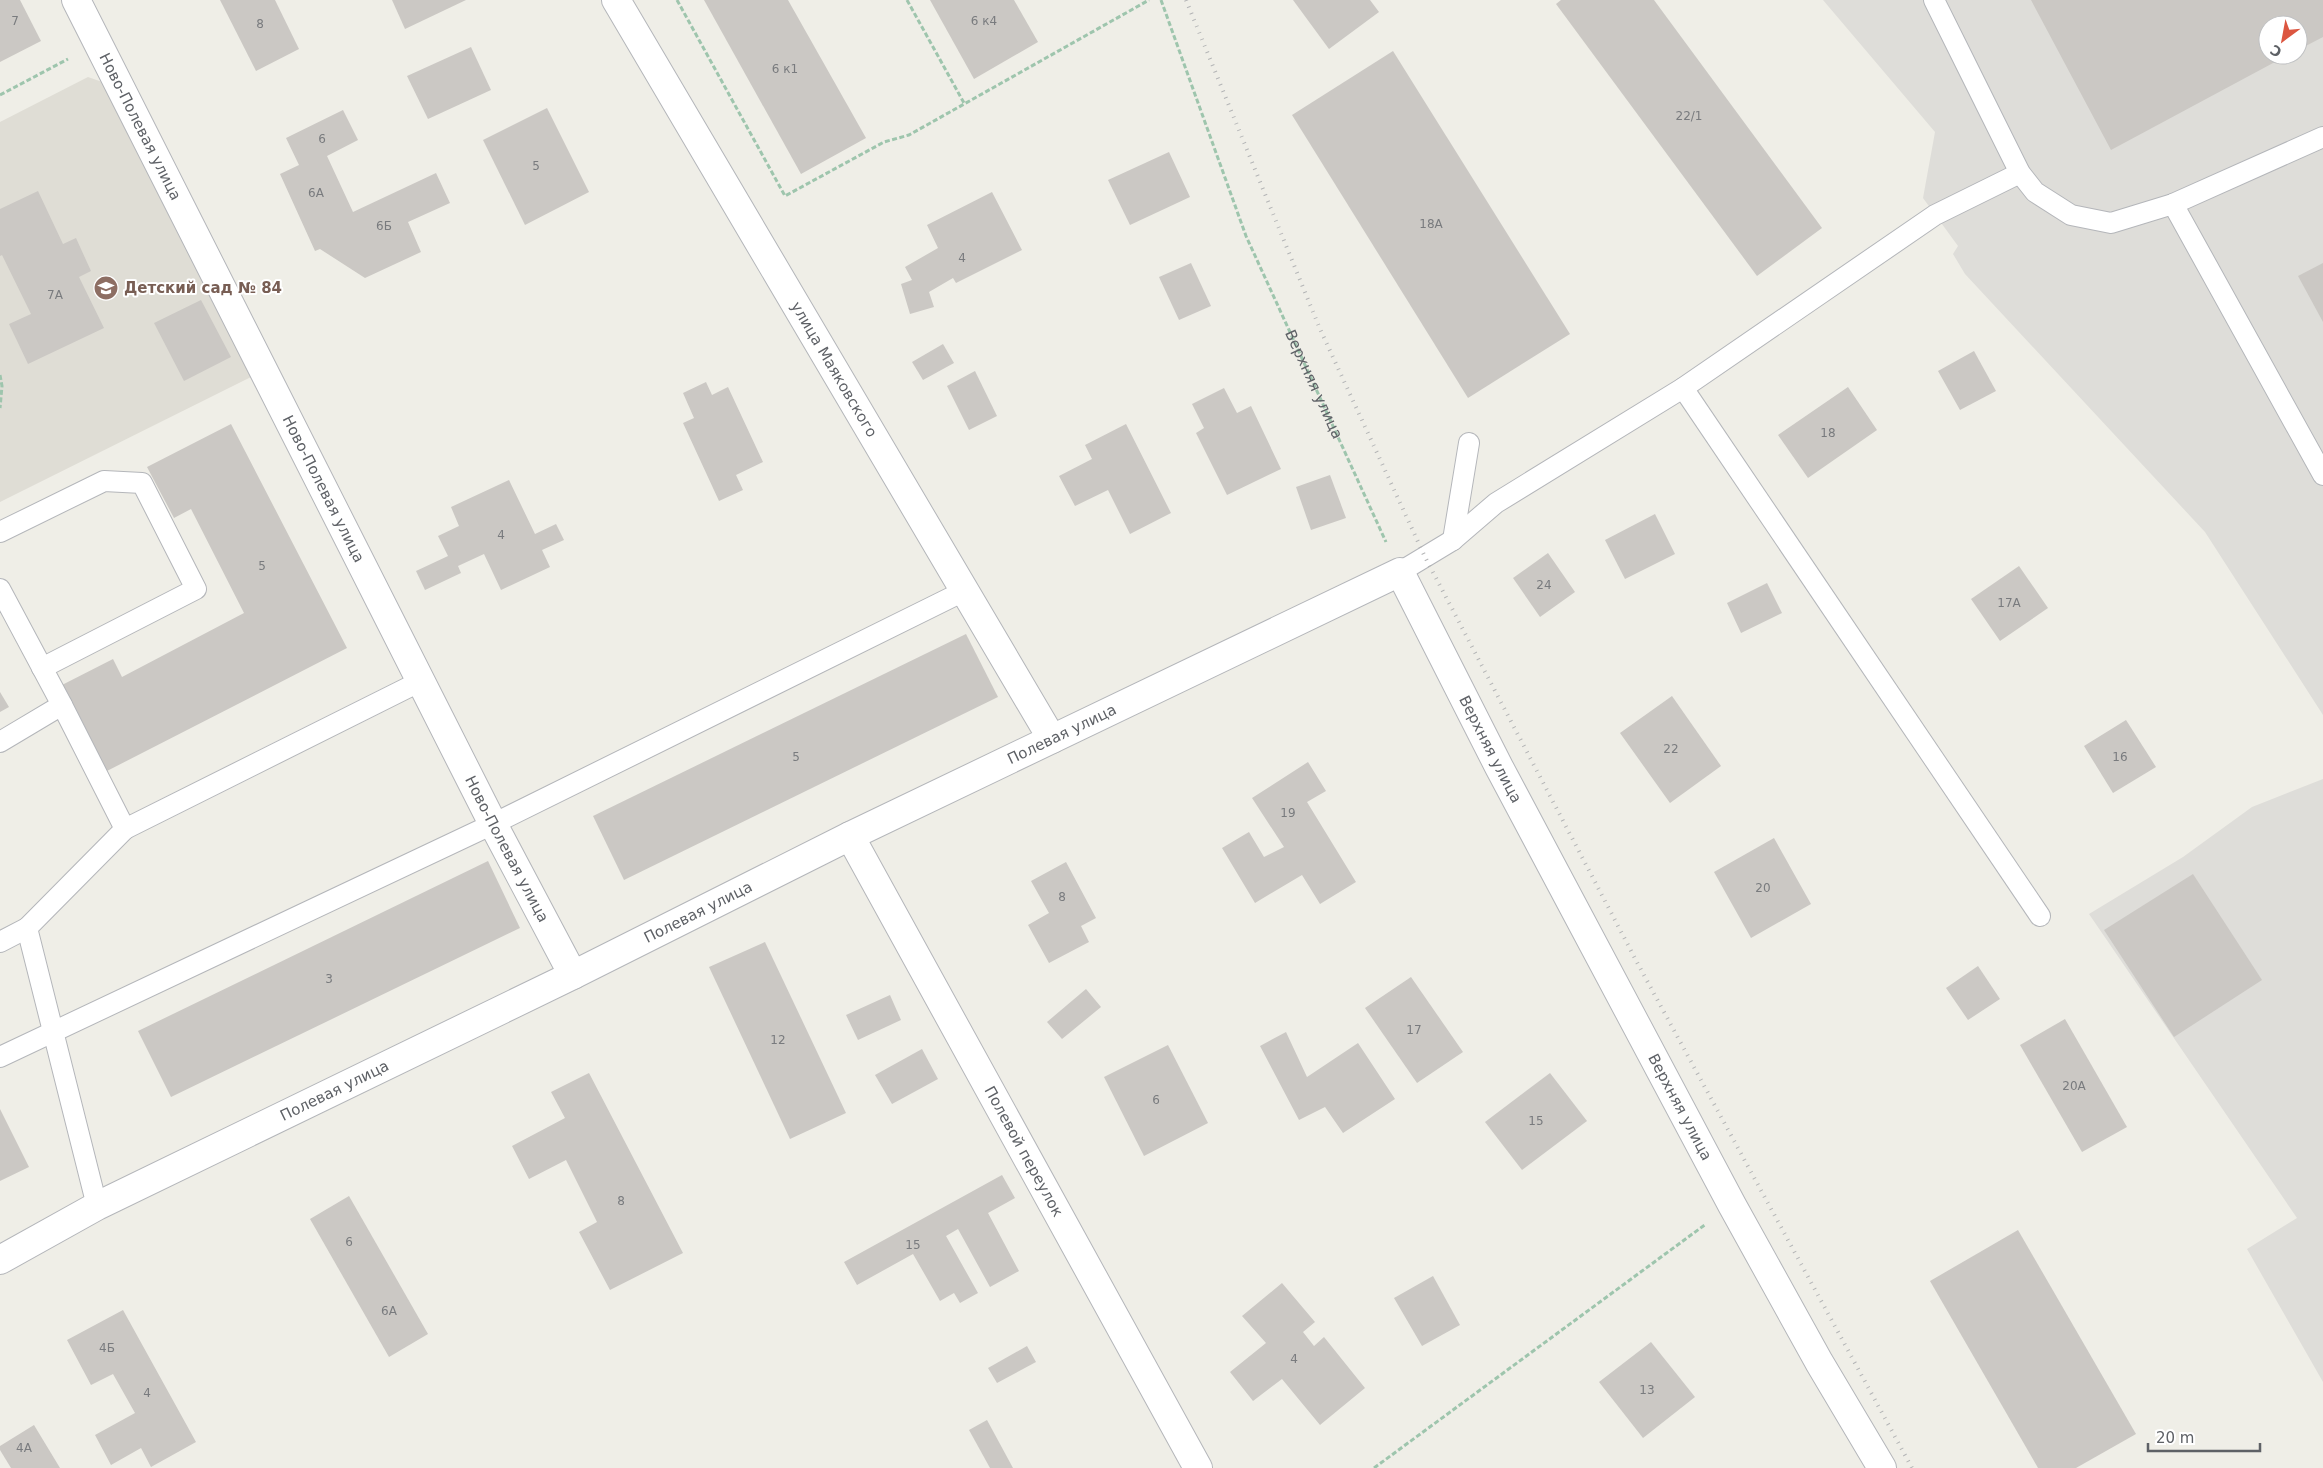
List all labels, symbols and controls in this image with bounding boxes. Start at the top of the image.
house number: 7 [11,14,19,28]
house number: 6 к4 [971,14,997,28]
north arrow [2258,15,2308,65]
house number: 8 [256,17,264,31]
text: С [2268,42,2285,61]
street label: Ново-Полевая улица [95,50,185,203]
house number: 6 к1 [772,62,798,76]
house number: 22/1 [1676,109,1702,123]
house number: 6 [318,132,326,146]
house number: 5 [532,159,540,173]
house number: 6А [308,186,325,200]
house number: 18А [1419,217,1444,231]
house number: 6Б [376,219,392,233]
house number: 4 [958,251,966,265]
school or university icon: Детский сад № 84 [93,275,119,301]
place label: Детский сад № 84 [124,279,282,297]
house number: 7А [47,288,64,302]
street label: улица Маяковского [787,298,881,441]
street label: Верхняя улица [1281,327,1347,442]
street label: Ново-Полевая улица [279,412,368,566]
house number: 18 [1820,426,1836,440]
house number: 4 [497,528,505,542]
house number: 5 [258,559,266,573]
house number: 24 [1536,578,1552,592]
house number: 17А [1997,596,2022,610]
street label: Верхняя улица [1455,693,1525,806]
street label: Полевая улица [1004,700,1119,768]
house number: 22 [1663,742,1679,756]
house number: 5 [792,750,800,764]
house number: 16 [2112,750,2128,764]
street label: Ново-Полевая улица [461,773,552,925]
house number: 19 [1280,806,1296,820]
street label: Полевая улица [641,878,755,947]
house number: 20 [1755,881,1771,895]
house number: 8 [1058,890,1066,904]
house number: 3 [325,972,333,986]
house number: 17 [1406,1023,1422,1037]
house number: 12 [770,1033,786,1047]
street label: Верхняя улица [1644,1051,1716,1164]
street label: Полевая улица [277,1057,392,1125]
house number: 20А [2062,1079,2087,1093]
street label: Полевой переулок [980,1083,1067,1220]
house number: 6 [1152,1093,1160,1107]
house number: 15 [1528,1114,1544,1128]
house number: 8 [617,1194,625,1208]
house number: 6 [345,1235,353,1249]
house number: 15 [905,1238,921,1252]
house number: 6А [381,1304,398,1318]
house number: 4Б [99,1341,115,1355]
house number: 4 [1290,1352,1298,1366]
house number: 13 [1639,1383,1655,1397]
house number: 4 [143,1386,151,1400]
scale bar [2148,1420,2260,1452]
text: 20 m [2156,1429,2194,1447]
house number: 4А [16,1441,33,1455]

